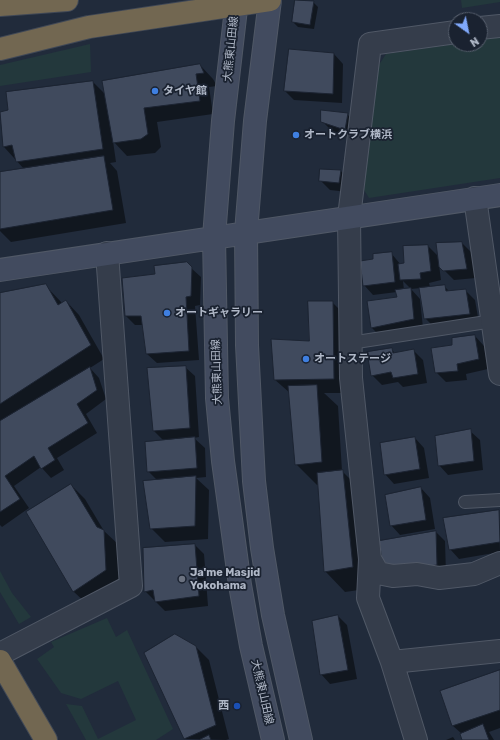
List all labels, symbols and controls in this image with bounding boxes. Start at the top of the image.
north arrow [448,12,488,52]
street label: 大熊東山田線 [221,15,241,83]
text: N [467,34,481,49]
place label: タイヤ館 [163,84,207,98]
marker: タイヤ館 [150,86,160,96]
place label: オートクラブ横浜 [304,128,392,142]
marker: オートクラブ横浜 [291,130,301,140]
place label: オートギャラリー [175,306,263,320]
marker: オートギャラリー [162,308,172,318]
street label: 大熊東山田線 [209,339,225,405]
place label: オートステージ [314,352,391,366]
marker: オートステージ [301,354,311,364]
place label: Ja'me Masjid Yokohama [190,566,260,592]
marker: Ja'me Masjid Yokohama [177,574,187,584]
street label: 大熊東山田線 [248,658,276,726]
place label: 西 [218,699,229,713]
marker: 西 [232,701,242,711]

